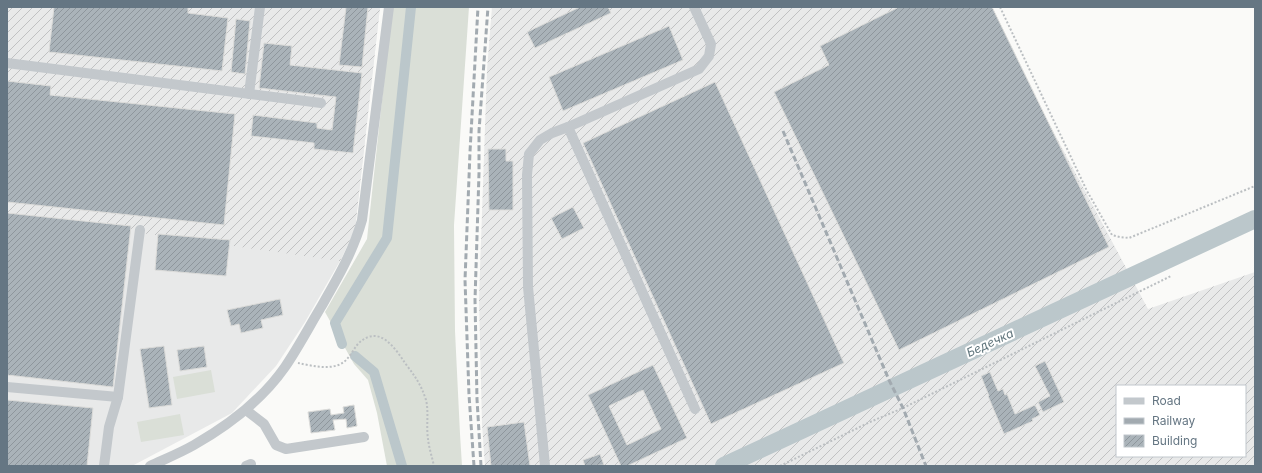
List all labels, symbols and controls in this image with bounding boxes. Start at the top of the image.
water label: Бедечка [964,325,1016,360]
legend [1116,385,1246,457]
text: Road [1152,393,1181,408]
text: Railway [1152,413,1196,428]
text: Building [1152,433,1197,448]

